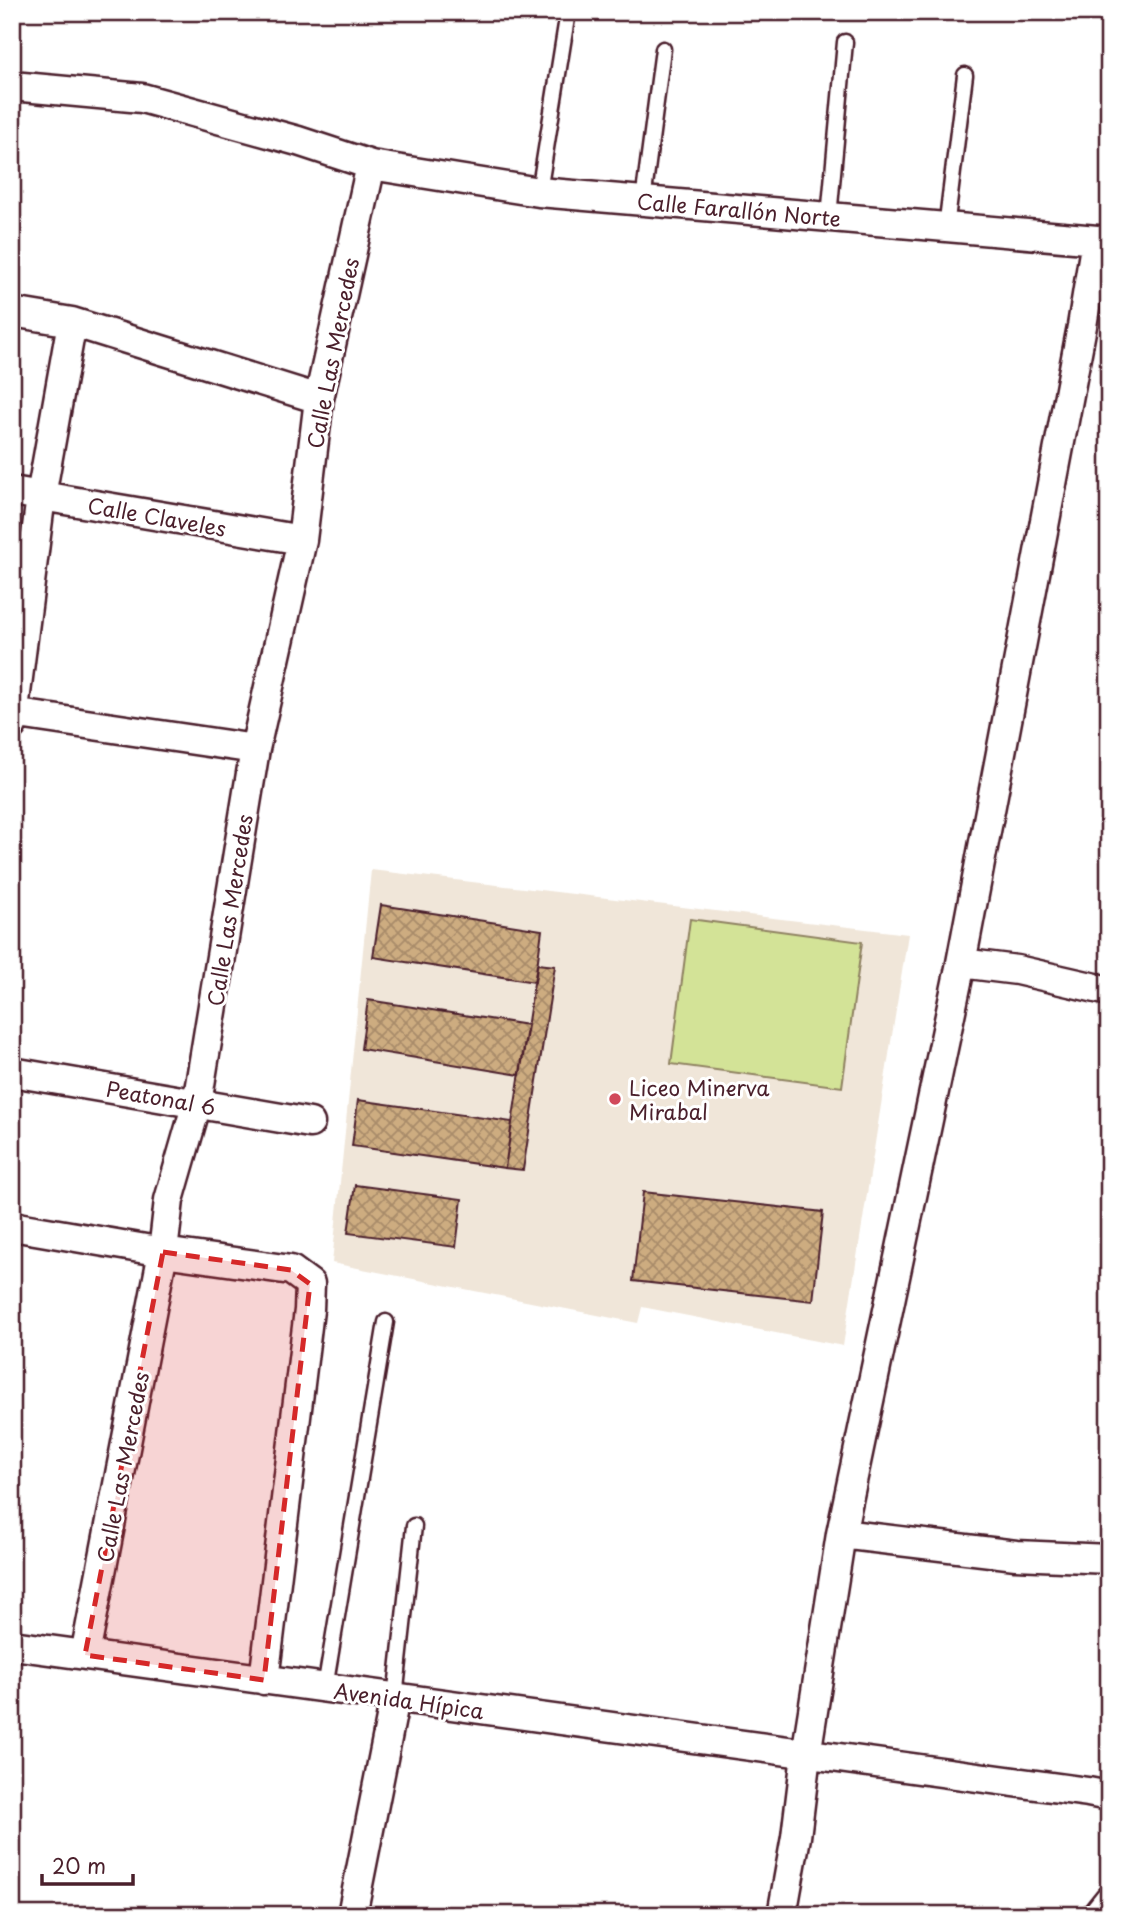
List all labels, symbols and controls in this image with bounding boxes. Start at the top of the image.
street label: Calle Farallón Norte [636,184,842,234]
street label: Calle Las Mercedes [298,255,366,451]
street label: Calle Claveles [85,488,229,544]
street label: Calle Las Mercedes [198,812,260,1008]
place label: Liceo Minerva Mirabal [629,1071,770,1127]
street label: Peatonal 6 [104,1072,218,1122]
marker: Liceo Minerva Mirabal [607,1091,623,1107]
street label: Calle Las Mercedes [88,1369,156,1565]
street label: Avenida Hípica [332,1674,487,1726]
scale bar [42,1843,133,1887]
text: 20 m [52,1849,106,1881]

